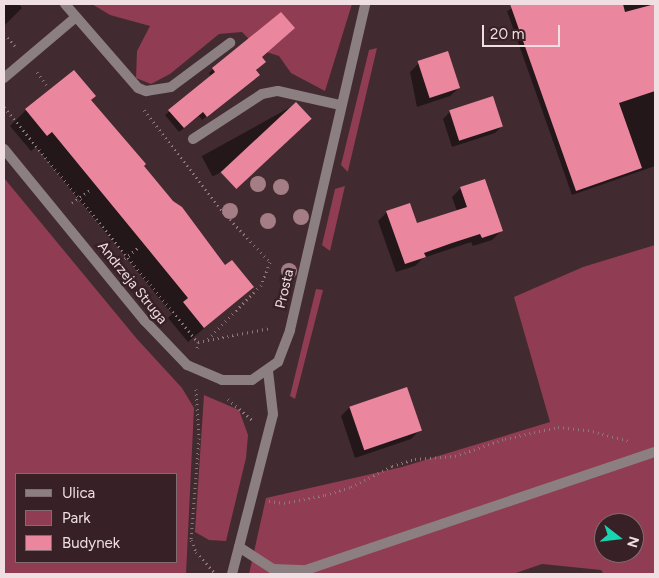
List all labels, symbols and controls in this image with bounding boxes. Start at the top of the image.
scale bar [484,15,562,47]
text: 20 m [490,25,524,43]
street label: Andrzeja Struga [94,239,170,327]
street label: Prosta [272,268,298,310]
legend [15,473,178,563]
text: Ulica [62,484,95,502]
text: Park [62,509,91,527]
north arrow [594,513,644,563]
text: Budynek [62,534,120,552]
text: N [623,534,643,550]

